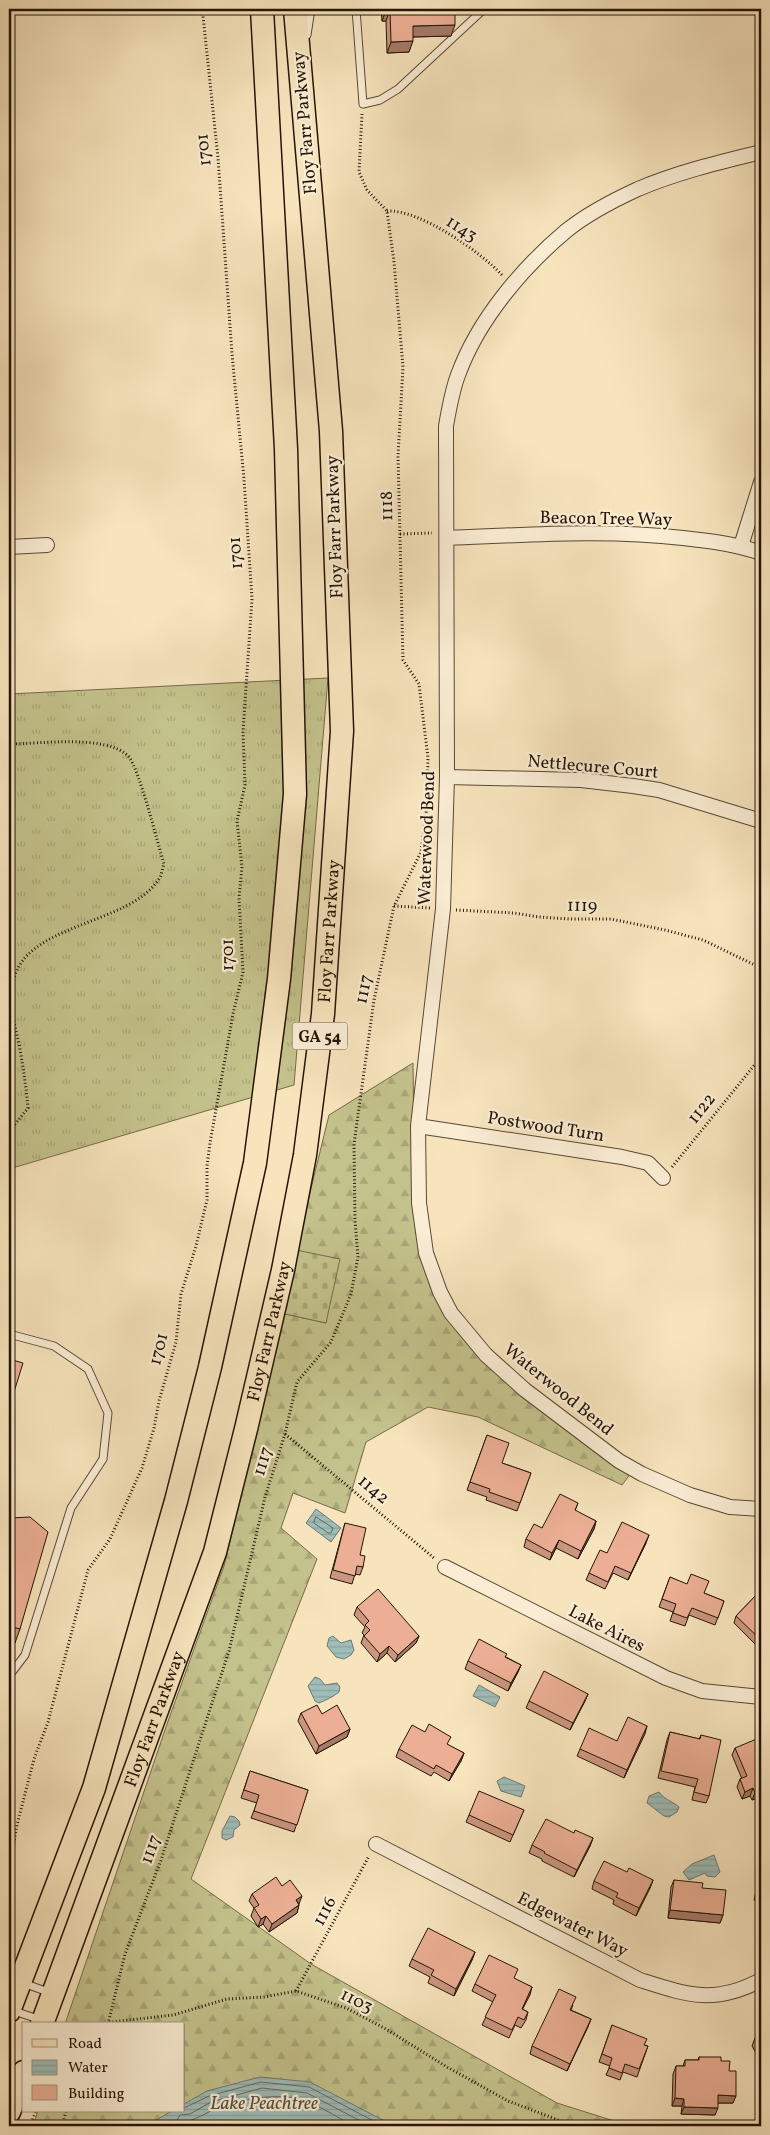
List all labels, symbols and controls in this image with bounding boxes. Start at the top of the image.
street label: Floy Farr Parkway [287,50,324,195]
street label: 1701 [190,132,219,167]
street label: 1143 [440,210,482,249]
street label: Floy Farr Parkway [320,455,350,599]
street label: 1118 [375,491,400,521]
street label: Beacon Tree Way [539,506,673,533]
street label: 1701 [223,536,250,570]
street label: Nettlecure Court [526,749,659,786]
street label: Waterwood Bend [413,770,442,906]
street label: Floy Farr Parkway [313,859,347,1004]
street label: 1119 [567,894,597,919]
street label: 1701 [216,938,241,972]
street label: 1117 [349,972,380,1006]
road number: GA 54 [292,1022,348,1050]
street label: 1122 [682,1088,722,1130]
street label: Postwood Turn [486,1106,606,1149]
street label: Floy Farr Parkway [242,1259,298,1404]
street label: 1701 [143,1330,176,1368]
street label: Waterwood Bend [498,1338,618,1442]
street label: 1117 [247,1444,280,1479]
street label: 1142 [352,1470,394,1511]
street label: Lake Aires [564,1599,649,1659]
street label: Floy Farr Parkway [119,1647,192,1791]
street label: 1117 [135,1831,168,1868]
street label: Edgewater Way [513,1887,632,1964]
street label: 1116 [307,1893,343,1931]
street label: 1103 [336,1983,377,2020]
legend [22,2022,185,2112]
text: Road [68,2034,102,2055]
text: Water [68,2058,108,2079]
text: Building [68,2084,125,2105]
water label: Lake Peachtree [210,2091,318,2117]

